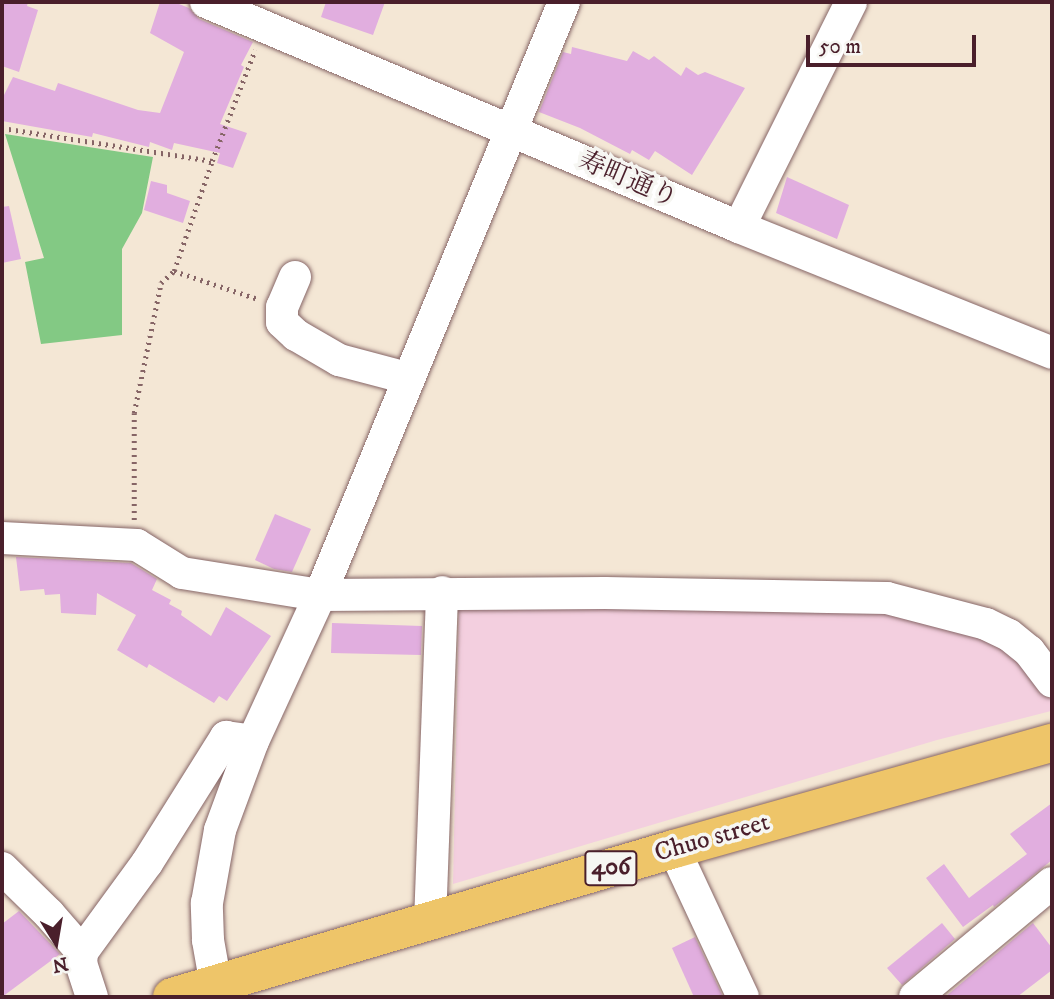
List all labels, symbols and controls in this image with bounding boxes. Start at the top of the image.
scale bar [809,21,979,65]
text: 50 m [819,34,861,60]
street label: 寿町通り [574,145,682,215]
street label: Chuo street [651,807,773,869]
road number: 406 [583,848,639,888]
north arrow [21,908,91,978]
text: N [50,951,70,977]

